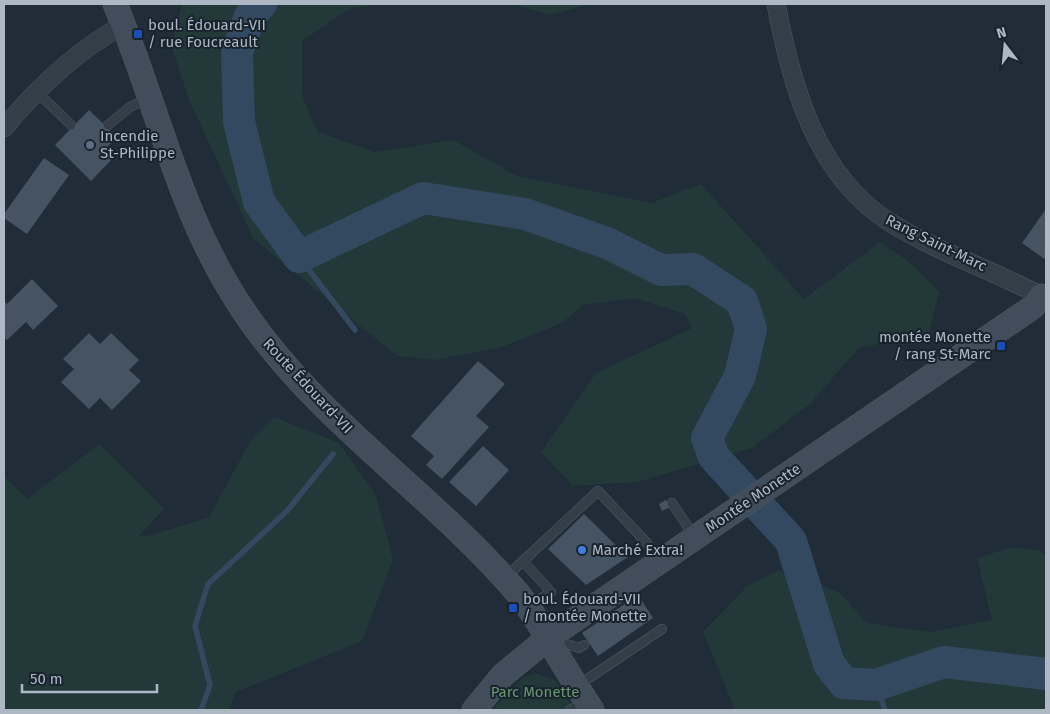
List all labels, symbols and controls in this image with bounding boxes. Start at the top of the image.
place label: boul. Édouard-VII / rue Foucreault [148,16,266,51]
north arrow [980,20,1030,70]
text: N [995,24,1008,42]
marker: boul. Édouard-VII / rue Foucreault [132,28,144,40]
place label: Incendie St-Philippe [100,127,175,162]
marker: Incendie St-Philippe [84,139,96,151]
street label: Rang Saint-Marc [883,211,989,275]
place label: montée Monette / rang St-Marc [879,328,991,363]
street label: Route Édouard-VII [259,335,357,437]
marker: montée Monette / rang St-Marc [995,340,1007,352]
street label: Montée Monette [702,460,804,536]
place label: Marché Extra! [592,541,683,559]
marker: Marché Extra! [576,544,588,556]
place label: boul. Édouard-VII / montée Monette [523,590,647,625]
marker: boul. Édouard-VII / montée Monette [507,602,519,614]
scale bar [22,662,158,694]
text: 50 m [30,670,63,688]
park label: Parc Monette [491,683,579,701]

